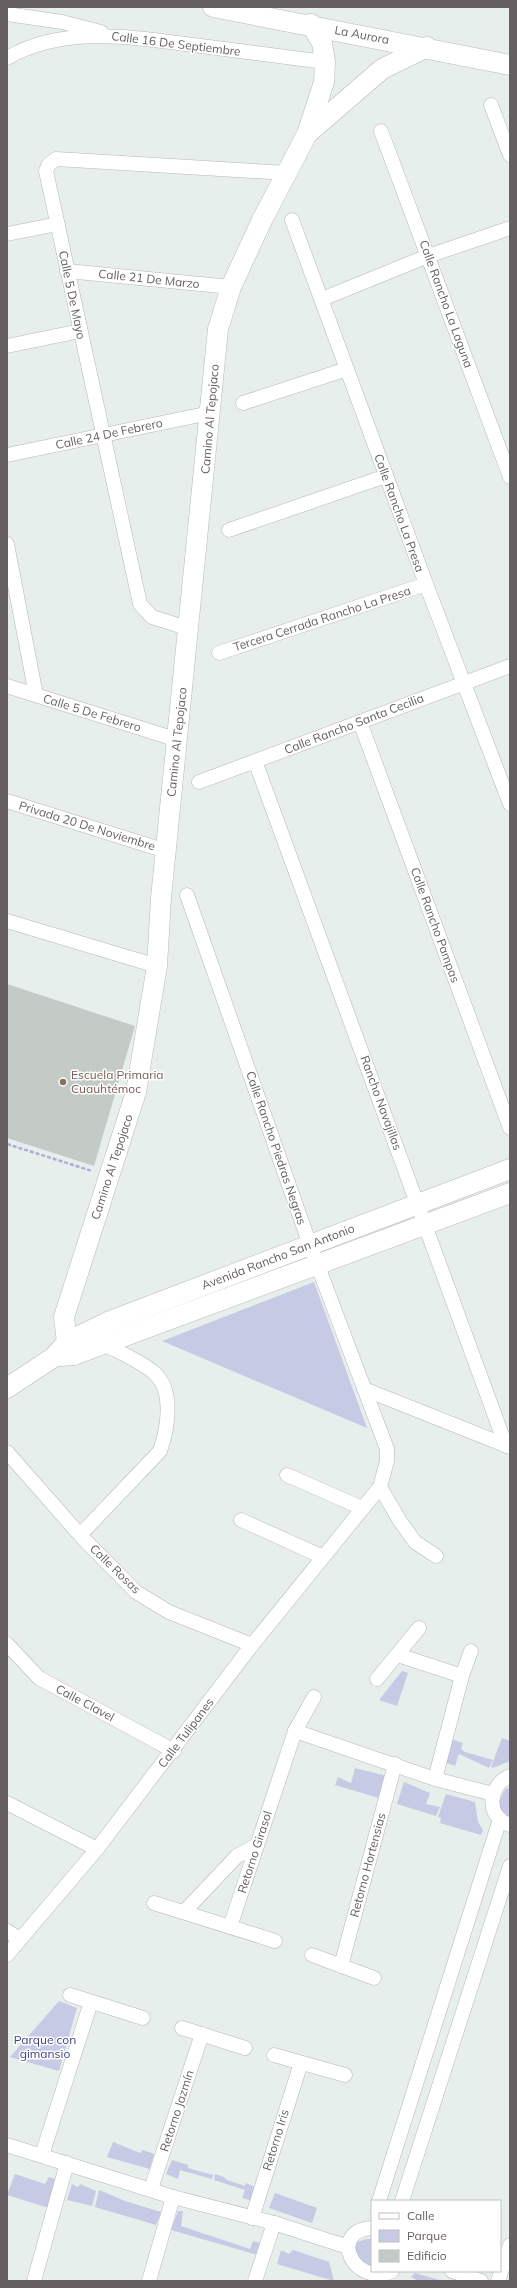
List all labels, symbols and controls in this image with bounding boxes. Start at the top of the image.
street label: La Aurora [334,22,391,47]
street label: Calle 16 De Septiembre [111,28,241,59]
street label: Calle Rancho La Laguna [416,238,477,370]
street label: Calle 5 De Mayo [56,249,89,341]
street label: Calle 21 De Marzo [98,266,200,291]
street label: Camino Al Tepojaco [197,363,222,474]
street label: Calle 24 De Febrero [54,415,164,452]
street label: Calle Rancho La Presa [371,452,428,574]
street label: Tercera Cerrada Rancho La Presa [231,583,413,654]
street label: Camino Al Tepojaco [163,686,190,797]
street label: Calle 5 De Febrero [41,690,143,735]
street label: Calle Rancho Santa Cecilia [282,690,426,757]
street label: Privada 20 De Noviembre [17,798,157,853]
street label: Calle Rancho Pampas [408,865,463,985]
street label: Rancho Navajillas [357,1053,406,1152]
place label: Escuela Primaria Cuauhtémoc [71,1067,164,1096]
street label: Calle Rancho Piedras Negras [243,1069,310,1227]
marker: Escuela Primaria Cuauhtémoc [58,1077,68,1087]
street label: Camino Al Tepojaco [87,1112,136,1222]
street label: Avenida Rancho San Antonio [199,1220,357,1293]
street label: Calle Rosas [87,1541,144,1597]
street label: Calle Clavel [53,1681,117,1724]
street label: Calle Tulipanes [154,1695,217,1771]
street label: Retorno Girasol [234,1809,275,1895]
street label: Retorno Hortensias [346,1811,389,1919]
park label: Parque con gimansio [14,2032,76,2061]
street label: Retorno Jazmín [156,2068,197,2154]
street label: Retorno Iris [259,2107,292,2172]
legend [371,2200,501,2272]
text: Calle [407,2208,434,2223]
text: Parque [407,2228,447,2243]
text: Edificio [407,2248,447,2263]

